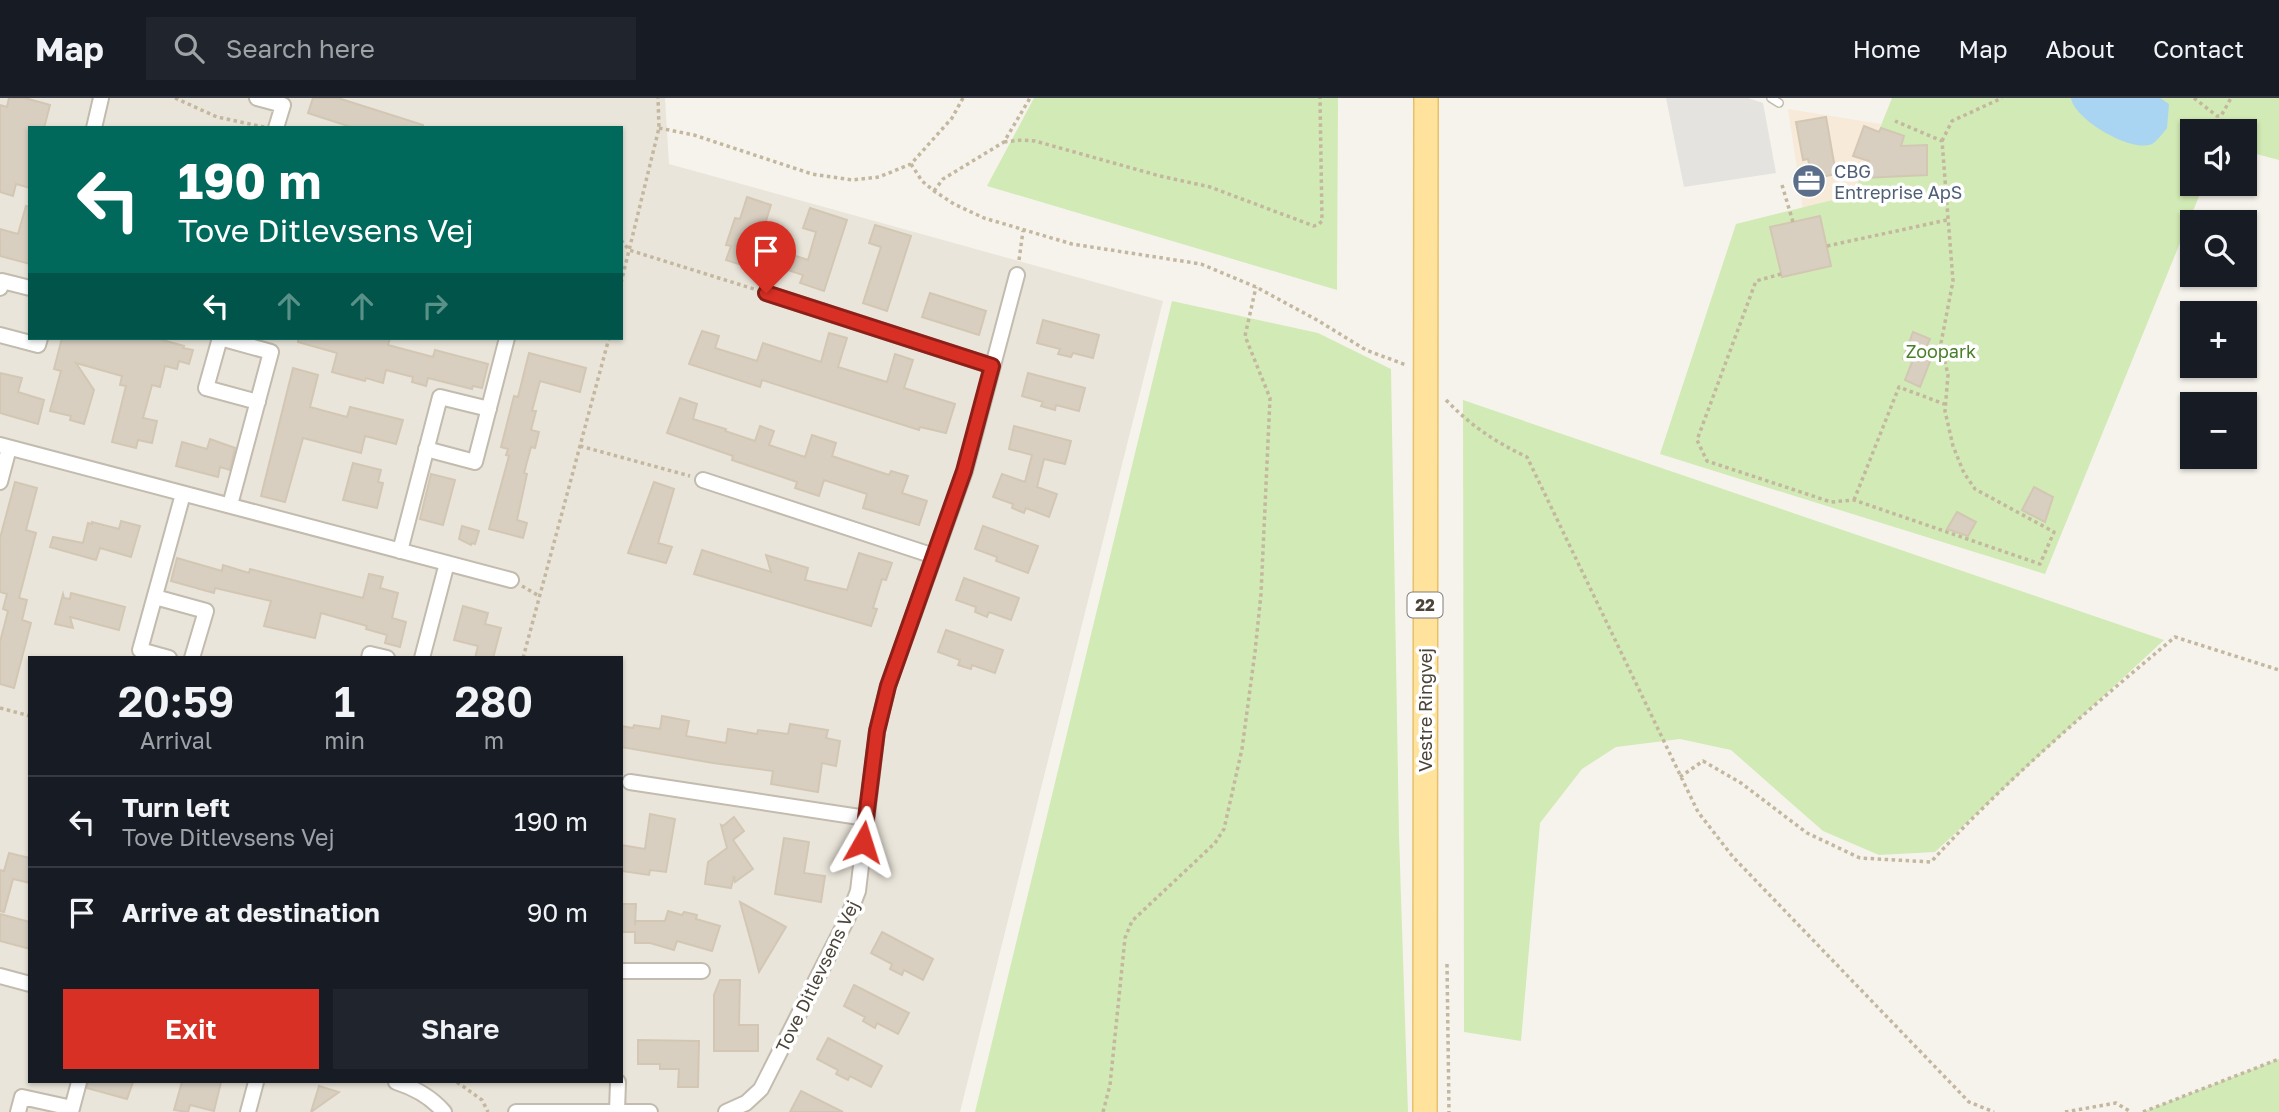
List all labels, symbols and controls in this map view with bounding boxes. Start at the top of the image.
search box [146,17,636,80]
text: Map [35,29,104,68]
icon: search [170,29,208,67]
text: Search here [226,33,375,64]
text: Home [1853,34,1921,63]
text: Map [1959,34,2008,63]
text: About [2046,34,2115,63]
text: Contact [2153,34,2244,63]
map controls [2180,119,2257,469]
button: sound [2180,119,2257,196]
text: 190 m [178,151,321,210]
icon: left [63,154,154,245]
place label: CBG Entreprise ApS [1834,160,1962,203]
office icon: CBG Entreprise ApS [1790,162,1828,200]
button: search [2180,210,2257,287]
text: Tove Ditlevsens Vej [178,211,474,249]
pin [736,221,796,293]
icon: arrive [747,232,785,270]
icon: left [197,287,235,325]
icon: ahead [270,287,308,325]
icon: ahead [343,287,381,325]
icon: right [416,287,454,325]
button: + [2180,301,2257,378]
park label: Zoopark [1906,340,1976,362]
button: − [2180,392,2257,469]
road number: 22 [1408,592,1442,618]
street label: Vestre Ringvej [1414,648,1436,772]
text: 20:59 [118,676,234,726]
text: 1 [334,676,355,726]
text: 280 [455,676,533,726]
text: Arrival [140,726,212,754]
text: min [324,726,365,754]
text: m [484,726,504,754]
text: Turn left [122,792,230,823]
icon: left [63,803,101,841]
position arrow [826,805,900,879]
text: 190 m [514,806,588,837]
text: Tove Ditlevsens Vej [122,823,335,851]
icon: arrive [63,894,101,932]
street label: Tove Ditlevsens Vej [771,896,863,1056]
text: Arrive at destination [122,897,380,928]
text: 90 m [527,897,588,928]
button: Exit [63,989,319,1069]
button: Share [333,989,588,1069]

